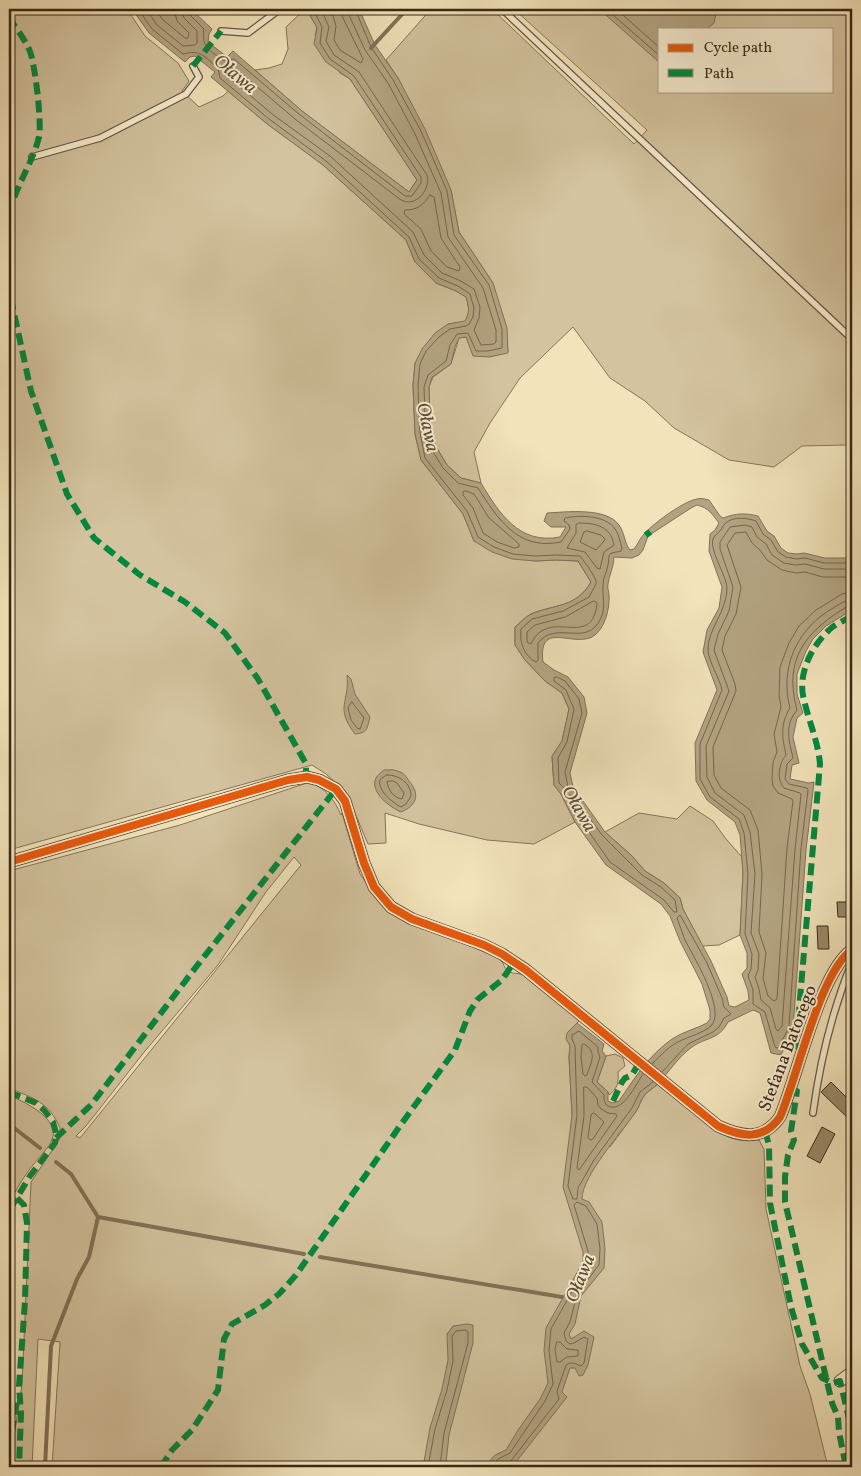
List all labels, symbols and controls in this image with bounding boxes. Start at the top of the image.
legend [658,28,834,92]
text: Cycle path [704,38,772,59]
water label: Oława [207,49,262,101]
text: Path [704,64,734,85]
water label: Oława [409,400,445,454]
water label: Oława [555,781,602,837]
street label: Stefana Batorego [753,982,824,1115]
water label: Oława [559,1251,602,1307]

